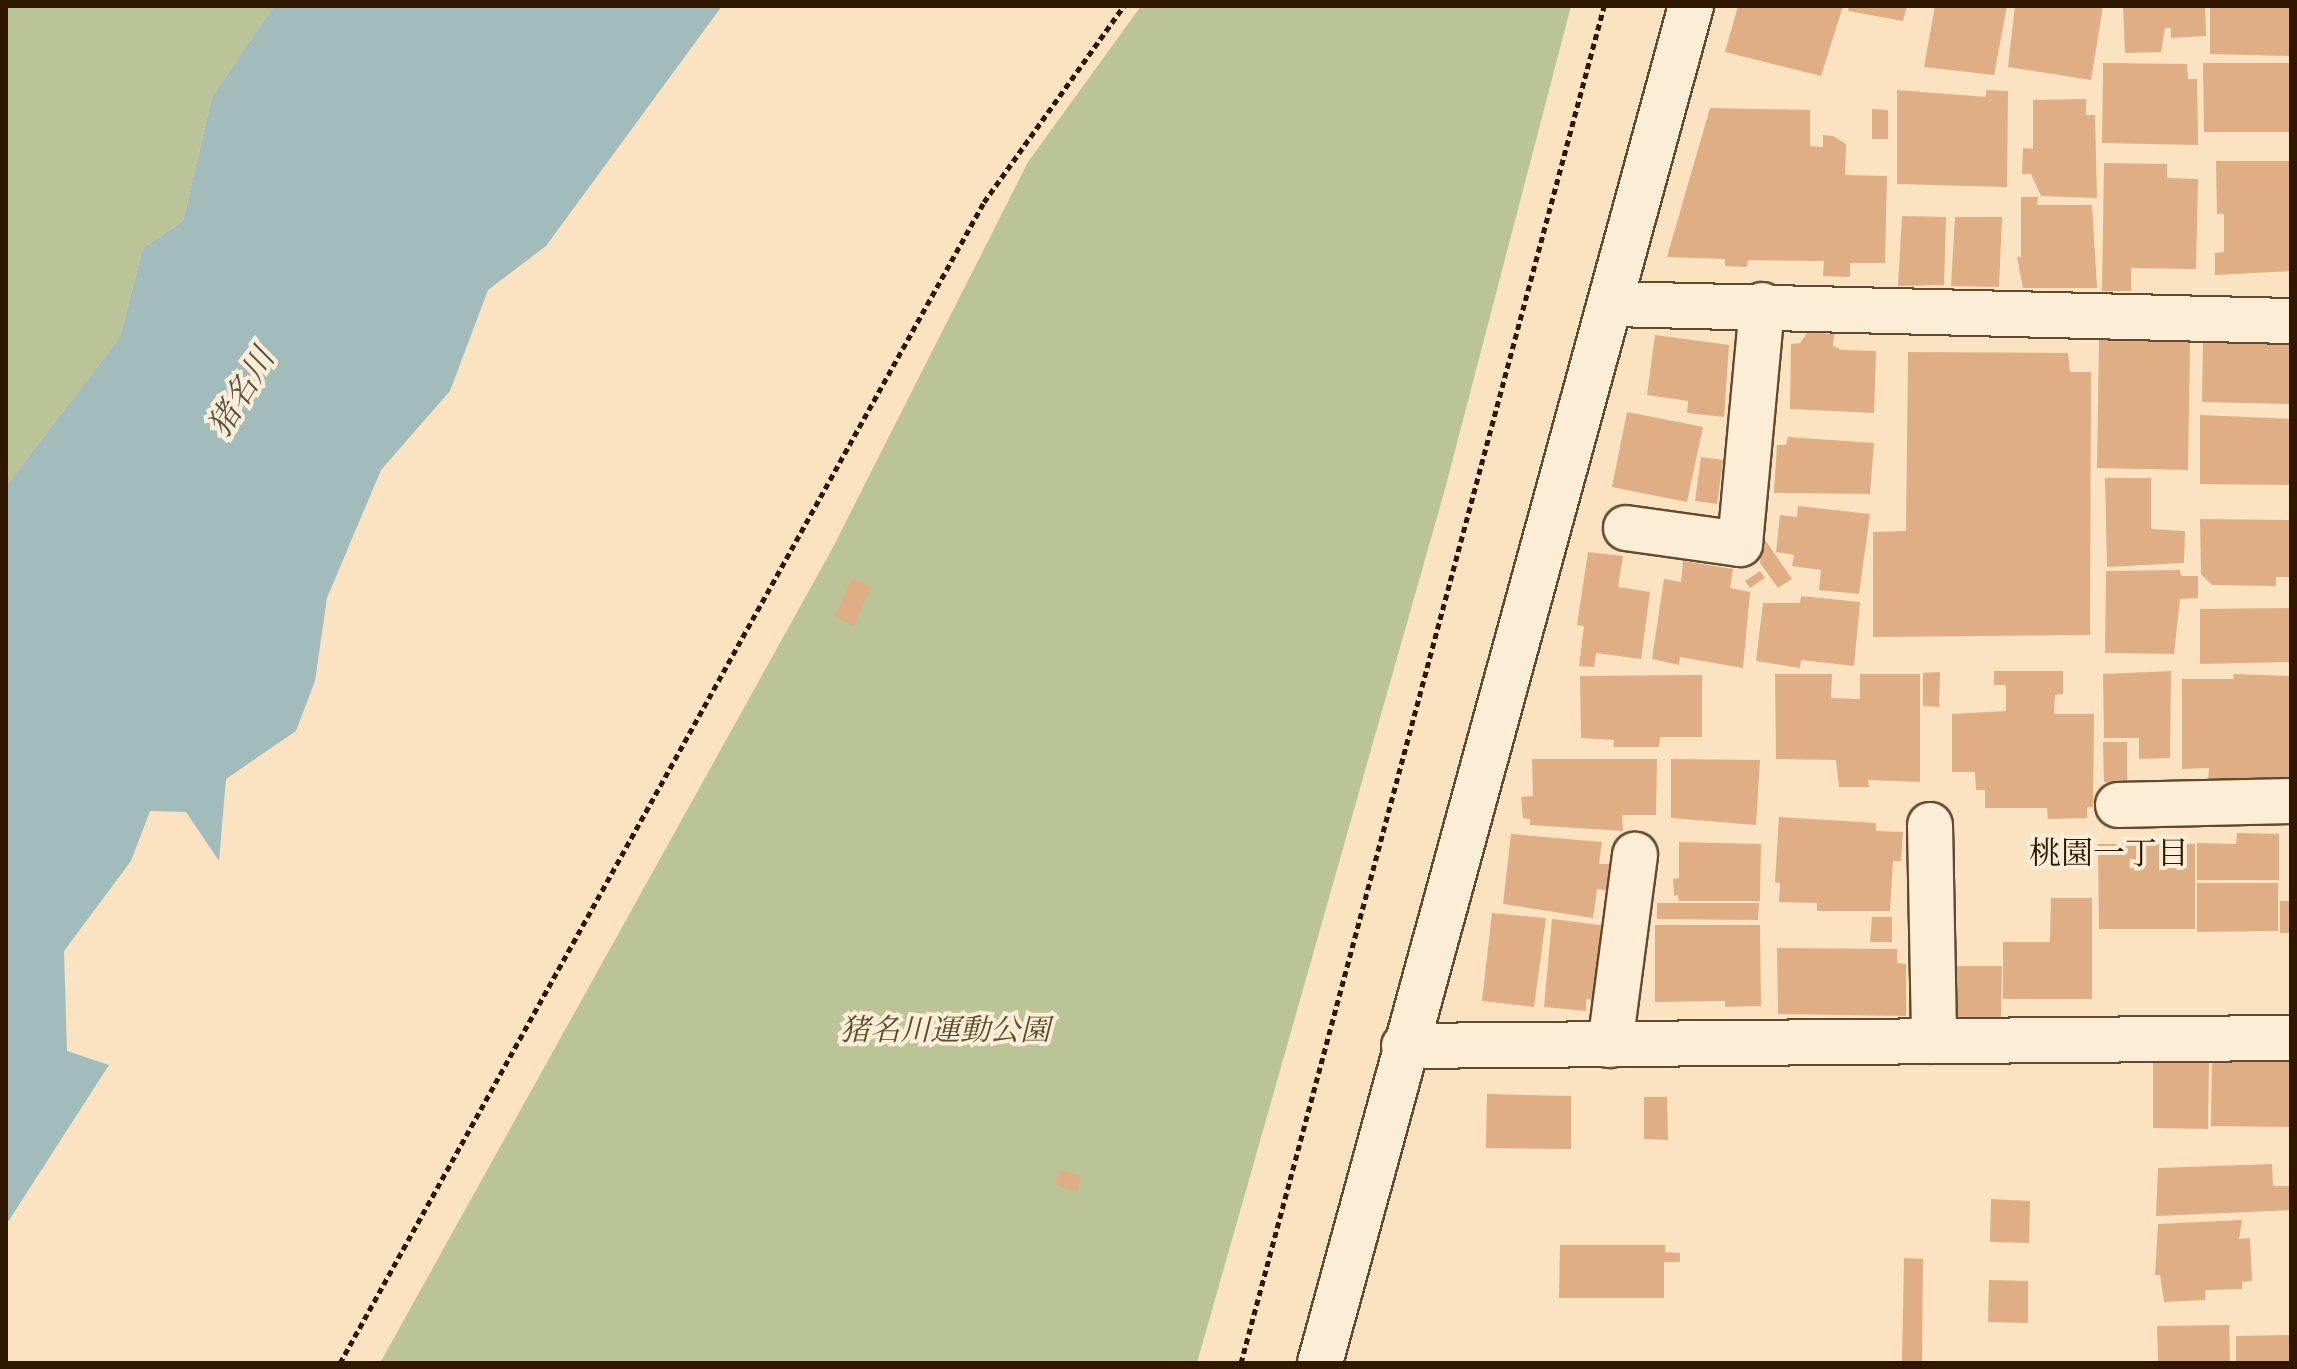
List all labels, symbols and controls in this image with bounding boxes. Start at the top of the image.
water label: 猪名川 [201,342,283,444]
district label: 桃園一丁目 [2029,835,2189,873]
park label: 猪名川運動公園 [840,1012,1050,1048]

